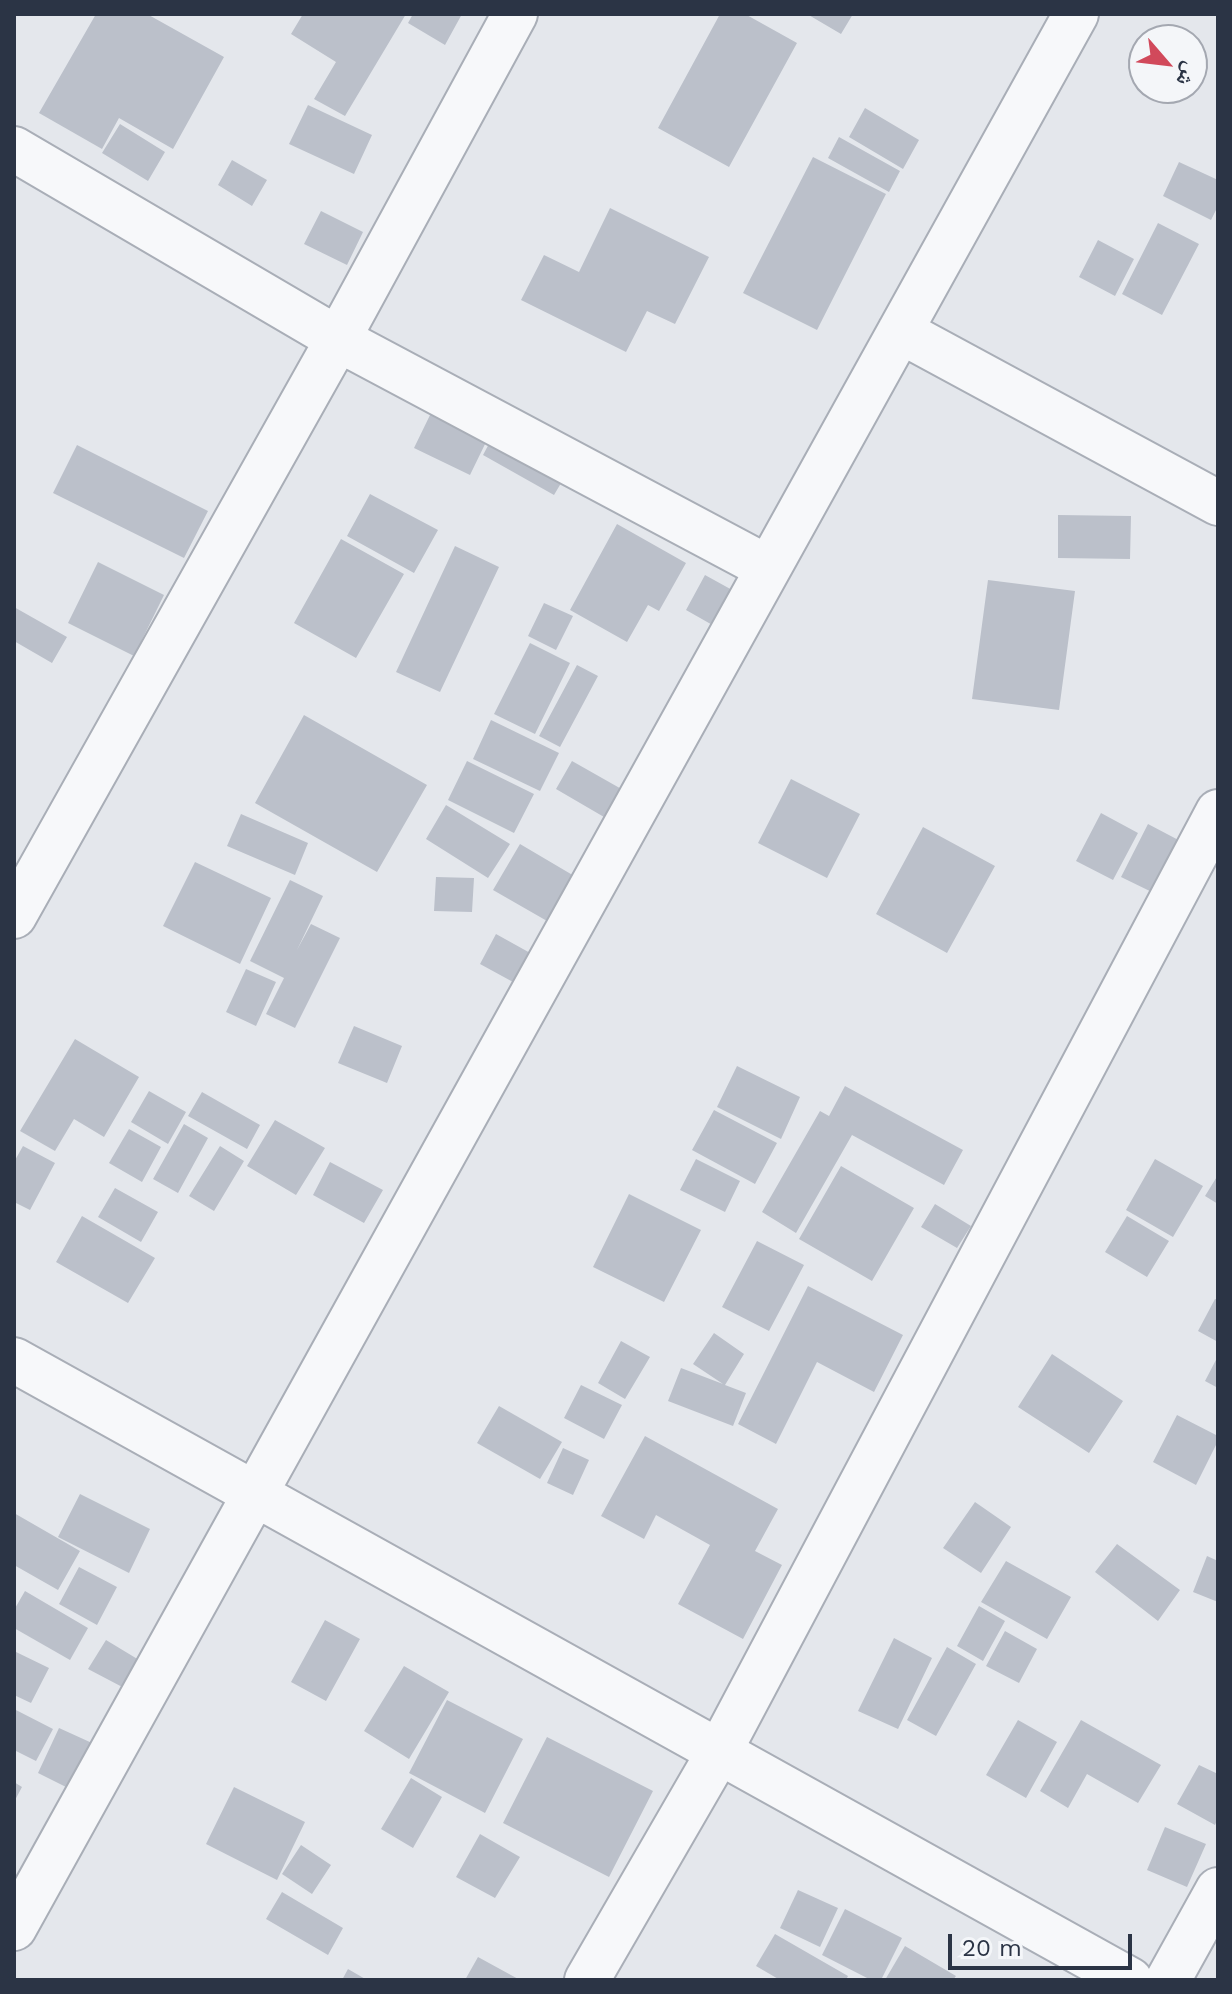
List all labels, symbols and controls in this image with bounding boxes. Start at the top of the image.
north arrow [1128,24,1208,104]
text: ش [1171,58,1204,91]
scale bar [952,1918,1136,1968]
text: 20 m [962,1934,1022,1962]

